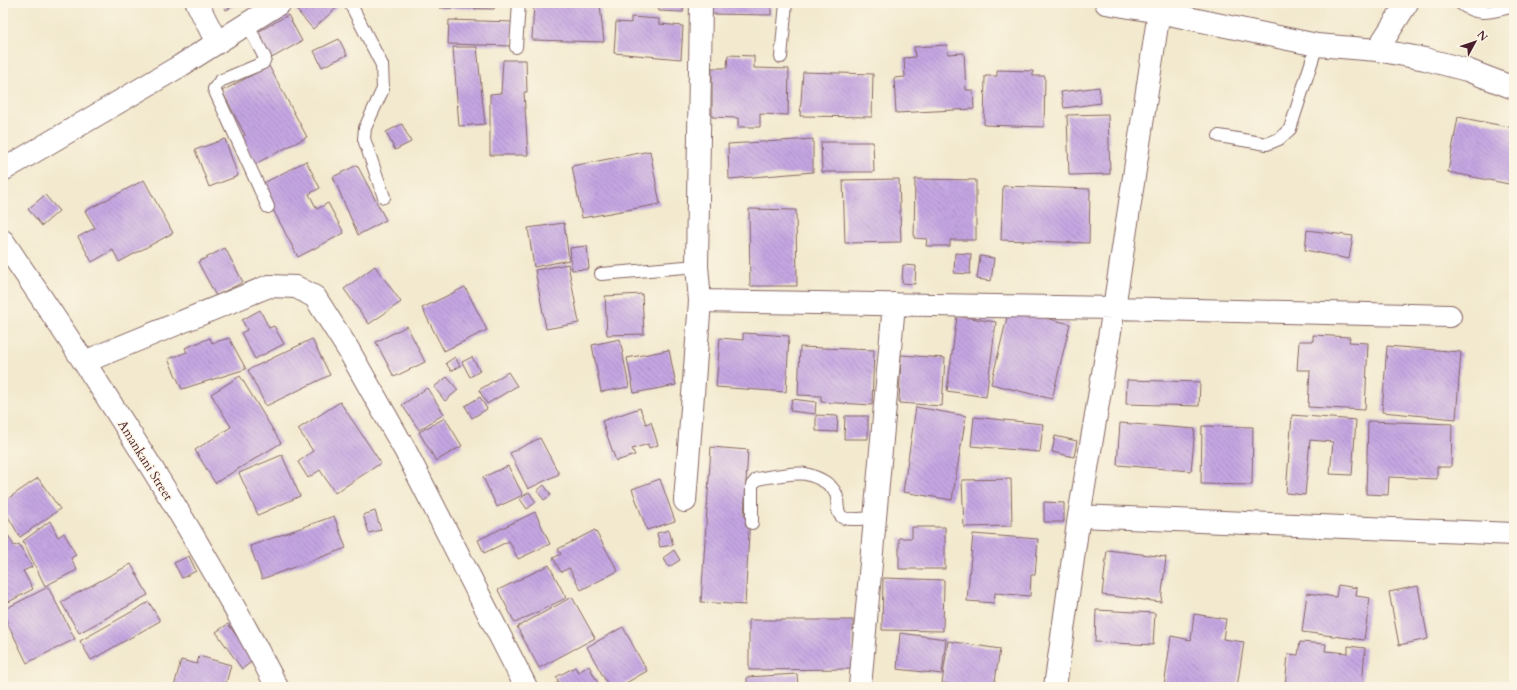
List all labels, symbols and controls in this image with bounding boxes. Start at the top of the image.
north arrow [1455,22,1495,62]
text: N [1473,27,1491,45]
street label: Amankani Street [113,417,177,504]

